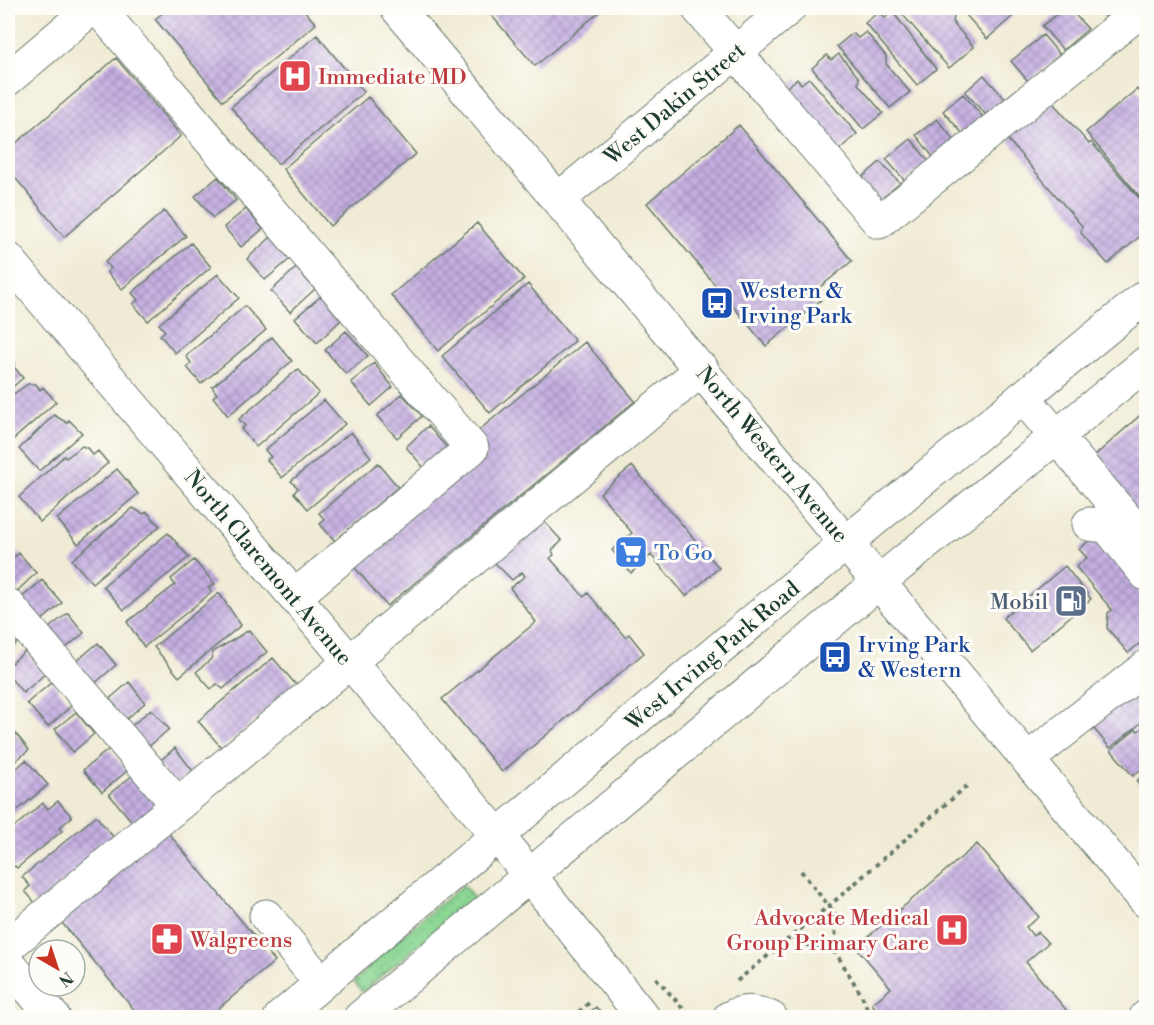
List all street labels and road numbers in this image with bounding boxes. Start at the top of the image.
street label: West Dakin Street [598,37,751,172]
street label: North Western Avenue [690,361,854,549]
street label: North Claremont Avenue [178,465,358,671]
street label: West Irving Park Road [620,575,806,738]

